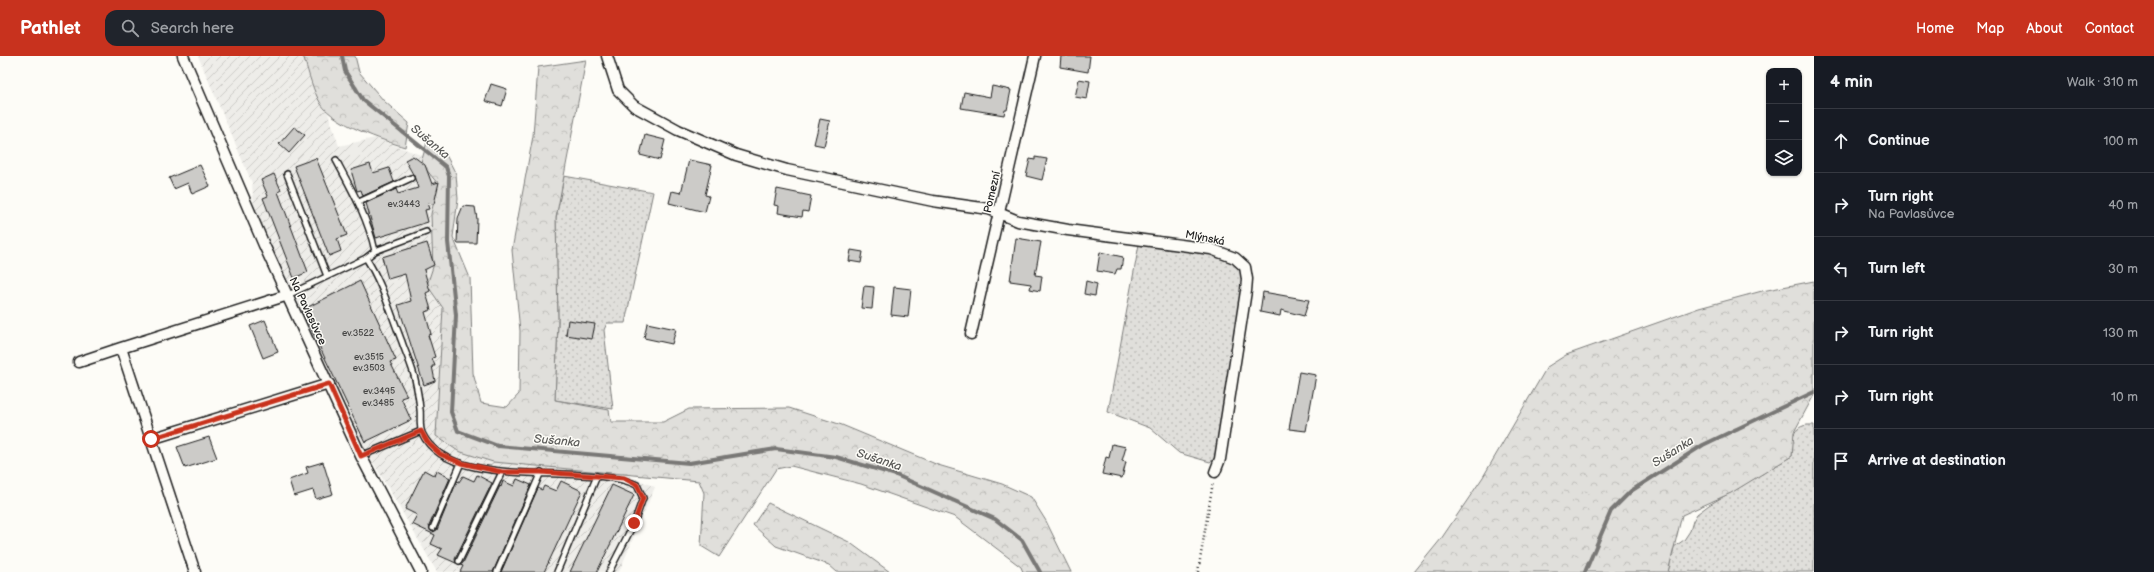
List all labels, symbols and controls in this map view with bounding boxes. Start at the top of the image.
search box [105,10,385,46]
text: Pathlet [20,17,81,40]
icon: search [119,17,141,39]
text: Search here [151,19,234,38]
text: Home [1916,20,1954,37]
text: Map [1976,20,2004,37]
text: About [2026,20,2063,37]
text: Contact [2085,20,2134,37]
map controls [1766,68,1802,176]
button: + [1766,68,1802,104]
text: 4 min [1830,72,1873,92]
text: Walk · 310 m [2067,74,2138,90]
button: − [1766,104,1802,140]
water label: Sušanka [407,121,453,163]
icon: ahead [1830,130,1852,152]
text: Continue [1868,131,1930,150]
text: 100 m [2103,133,2138,149]
button: layers [1766,140,1802,176]
street label: Pomezní [981,169,1003,214]
text: Turn right [1868,187,1933,206]
icon: right [1830,194,1852,216]
text: 40 m [2108,197,2138,213]
house number: ev.3443 [388,199,421,210]
text: Na Pavlasůvce [1868,206,1954,222]
street label: Mlýnská [1184,228,1226,248]
icon: left [1830,258,1852,280]
text: Turn left [1868,259,1925,278]
text: 30 m [2108,261,2138,277]
street label: Na Pavlasůvce [287,275,330,347]
icon: right [1830,322,1852,344]
text: Turn right [1868,323,1933,342]
text: 130 m [2103,325,2138,341]
house number: ev.3522 [342,328,375,339]
house number: ev.3515 [354,352,384,363]
house number: ev.3503 [353,363,386,374]
house number: ev.3495 [363,386,395,397]
icon: right [1830,386,1852,408]
text: Turn right [1868,387,1933,406]
text: 10 m [2111,389,2138,405]
house number: ev.3485 [362,398,394,409]
route start [142,430,160,448]
water label: Sušanka [533,432,581,451]
water label: Sušanka [1649,433,1697,471]
water label: Sušanka [855,446,904,474]
icon: arrive [1830,450,1852,472]
text: Arrive at destination [1868,451,2006,470]
route end [625,514,643,532]

